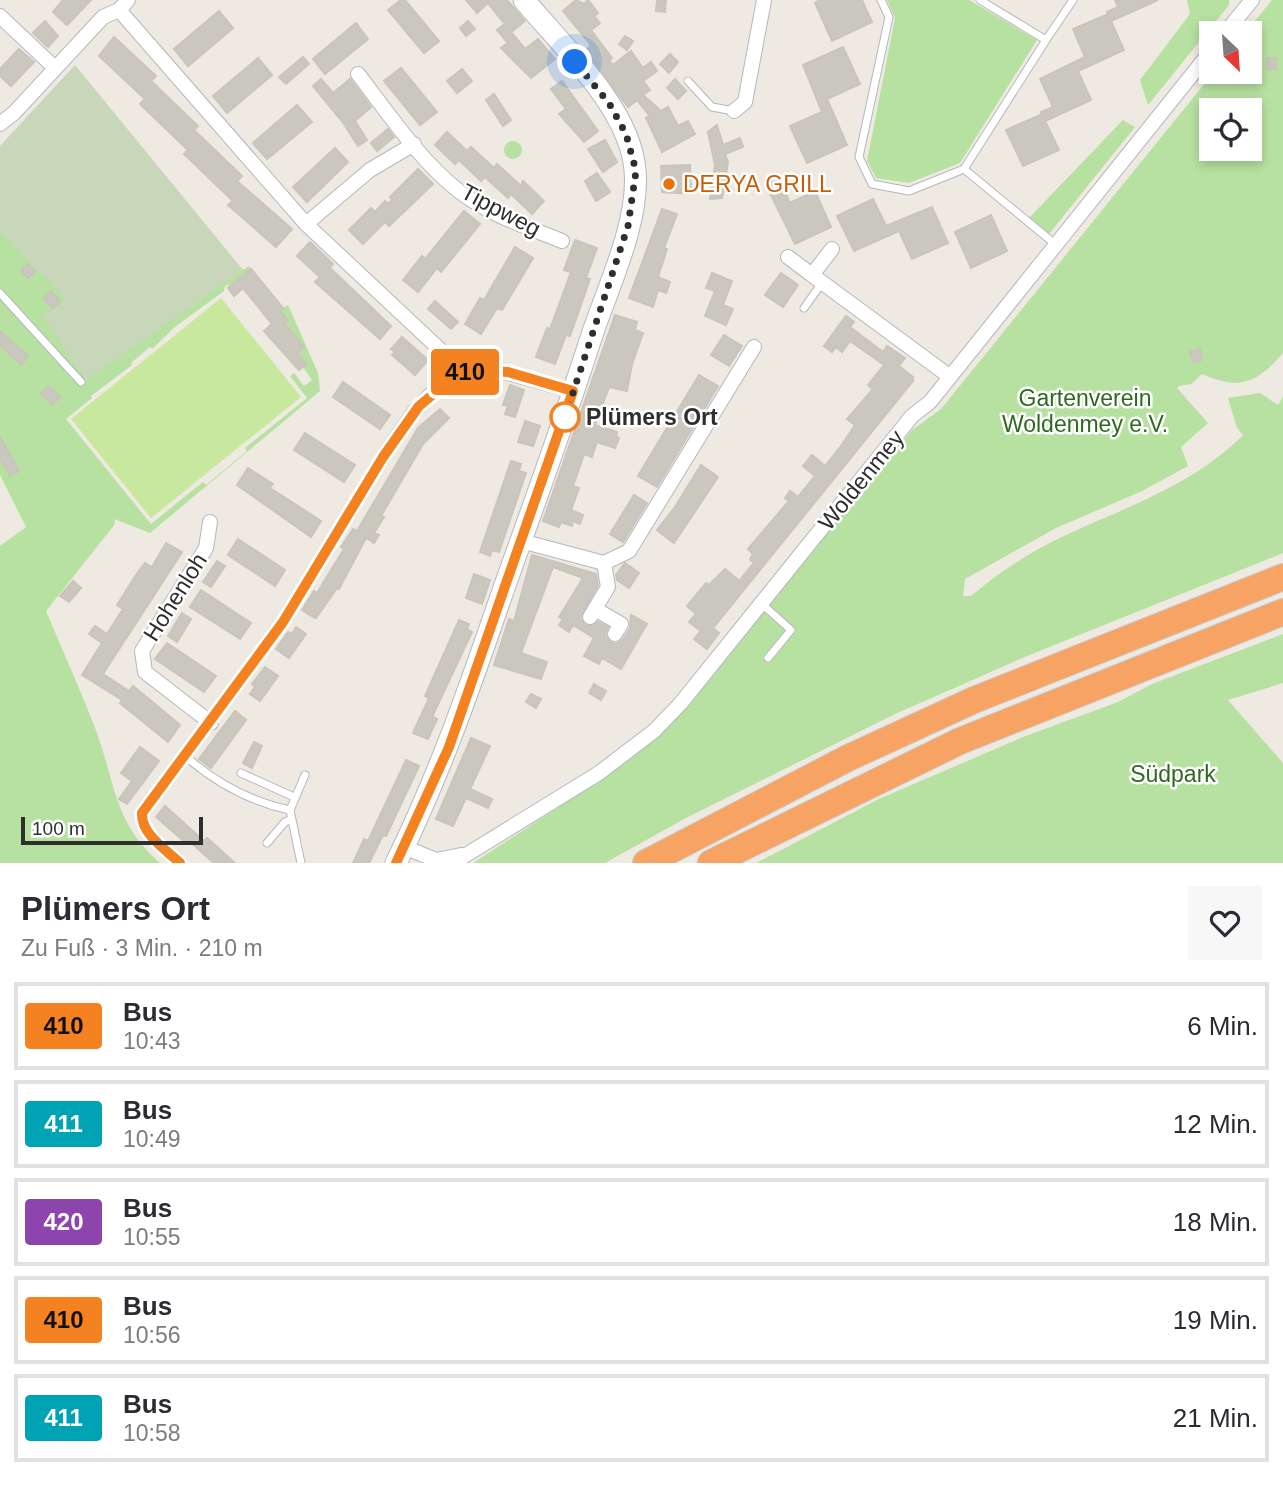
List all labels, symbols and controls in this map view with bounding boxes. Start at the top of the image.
north arrow [1199,21,1262,84]
map controls [1199,21,1262,161]
your location [557,44,592,79]
button: locate [1199,98,1262,161]
place label: DERYA GRILL [683,171,832,197]
marker: DERYA GRILL [661,176,677,192]
street label: Tippweg [457,178,545,242]
line badge: 410 [425,349,505,395]
text: 410 [445,358,485,385]
park label: Gartenverein Woldenmey e.V. [1002,385,1168,437]
marker: Plümers Ort [550,402,580,432]
place label: Plümers Ort [586,404,718,430]
street label: Woldenmey [813,424,909,535]
street label: Hohenloh [138,548,212,646]
park label: Südpark [1130,761,1216,787]
scale bar [21,814,203,846]
text: 100 m [32,818,85,839]
button: heart [1188,886,1262,960]
text: Plümers Ort [21,890,210,927]
text: Zu Fuß · 3 Min. · 210 m [21,935,263,961]
text: Bus [123,997,172,1027]
text: 6 Min. [1187,1011,1258,1041]
text: 410 [43,1012,84,1039]
text: 10:43 [123,1028,181,1054]
text: Bus [123,1095,172,1125]
text: 12 Min. [1173,1109,1258,1139]
text: 411 [44,1110,83,1137]
text: 10:49 [123,1126,181,1152]
text: Bus [123,1193,172,1223]
text: 18 Min. [1173,1207,1258,1237]
text: 420 [43,1208,84,1235]
text: 10:55 [123,1224,181,1250]
text: Bus [123,1291,172,1321]
text: 19 Min. [1173,1305,1258,1335]
text: 410 [43,1306,84,1333]
text: 10:56 [123,1322,181,1348]
text: Bus [123,1389,172,1419]
text: 21 Min. [1173,1403,1258,1433]
text: 411 [44,1404,83,1431]
text: 10:58 [123,1420,181,1446]

